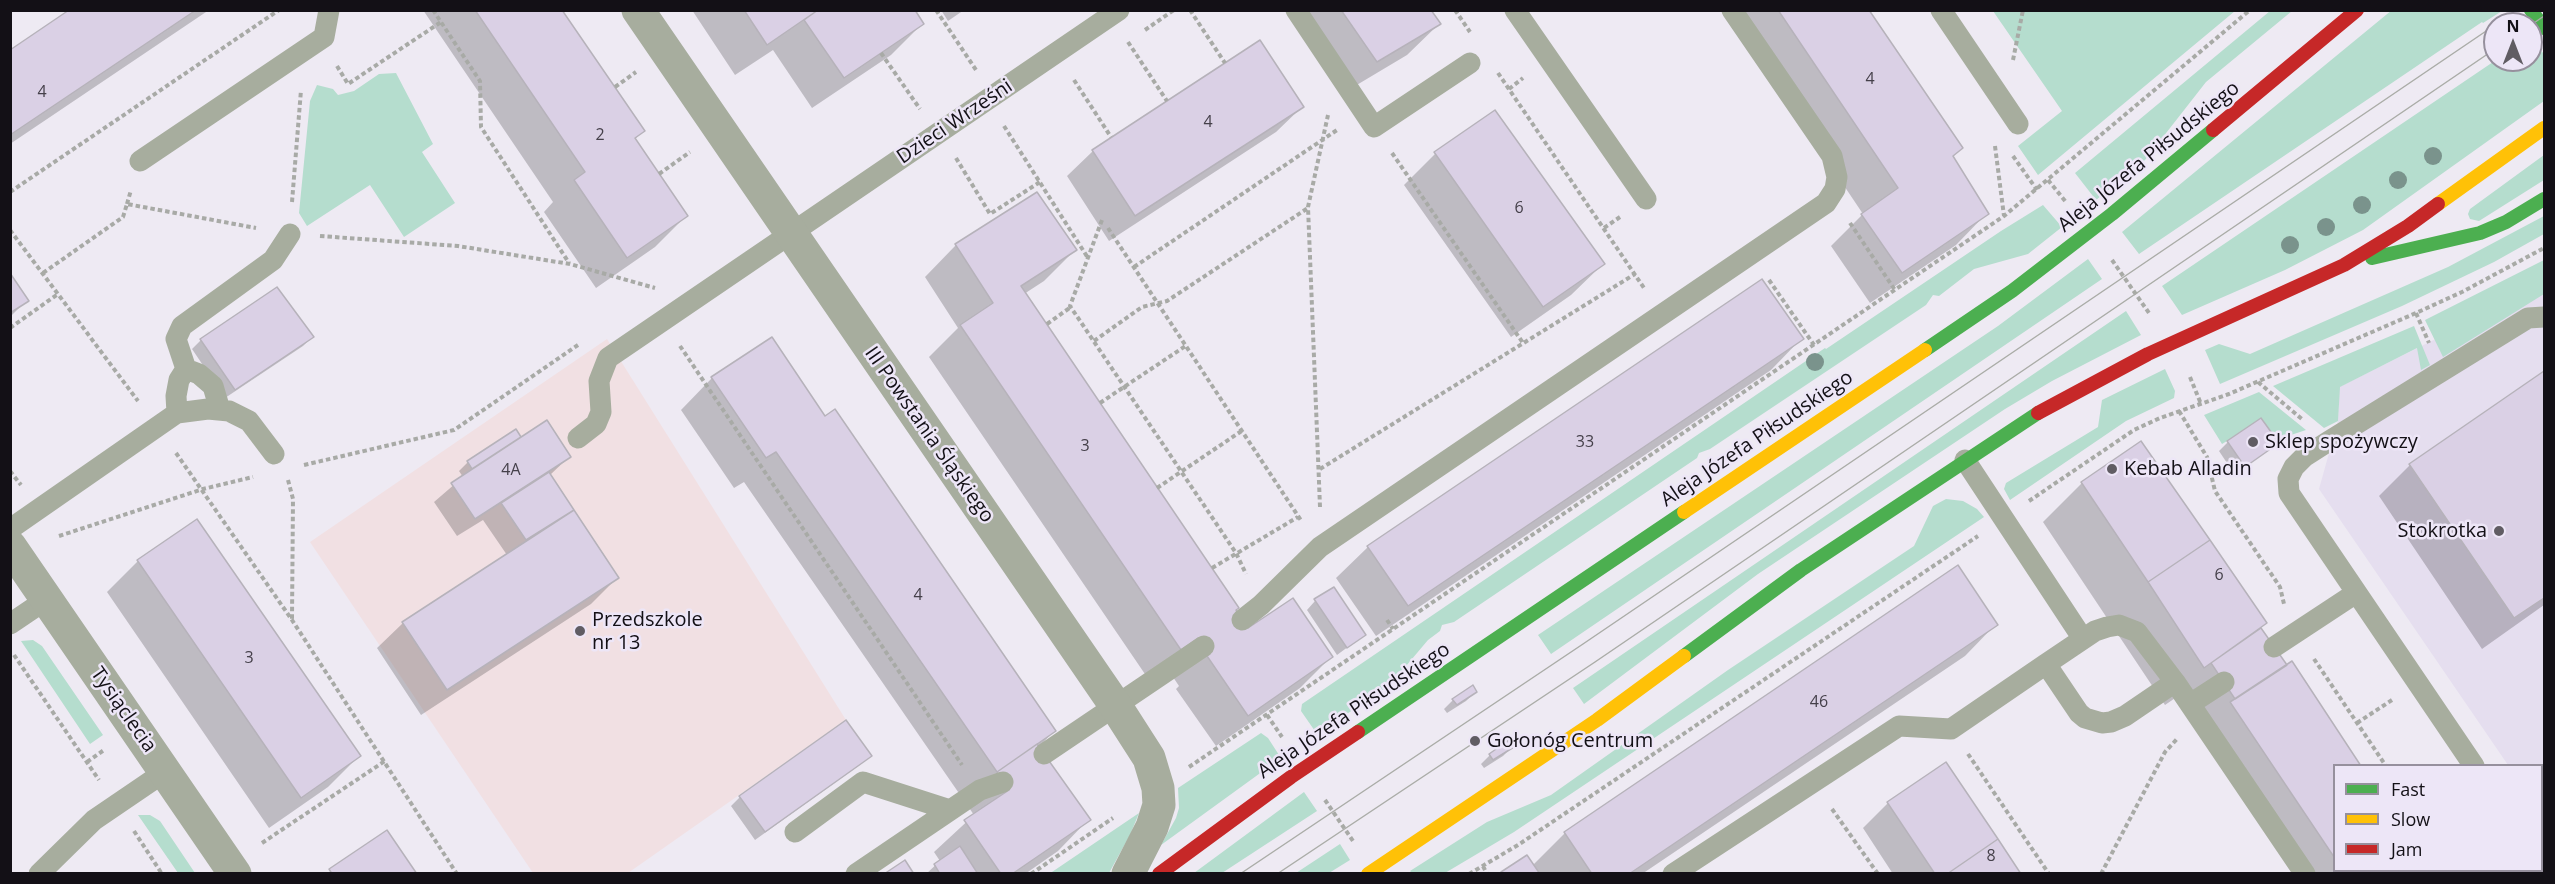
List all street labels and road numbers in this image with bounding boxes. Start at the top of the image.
street label: Dzieci Wrześni [893,75,1017,169]
street label: Aleja Józefa Piłsudskiego [2053,76,2245,238]
street label: III Powstania Śląskiego [859,342,999,528]
street label: Aleja Józefa Piłsudskiego [1656,366,1858,512]
street label: Aleja Józefa Piłsudskiego [1253,638,1455,784]
street label: Tysiąclecia [85,663,161,757]

